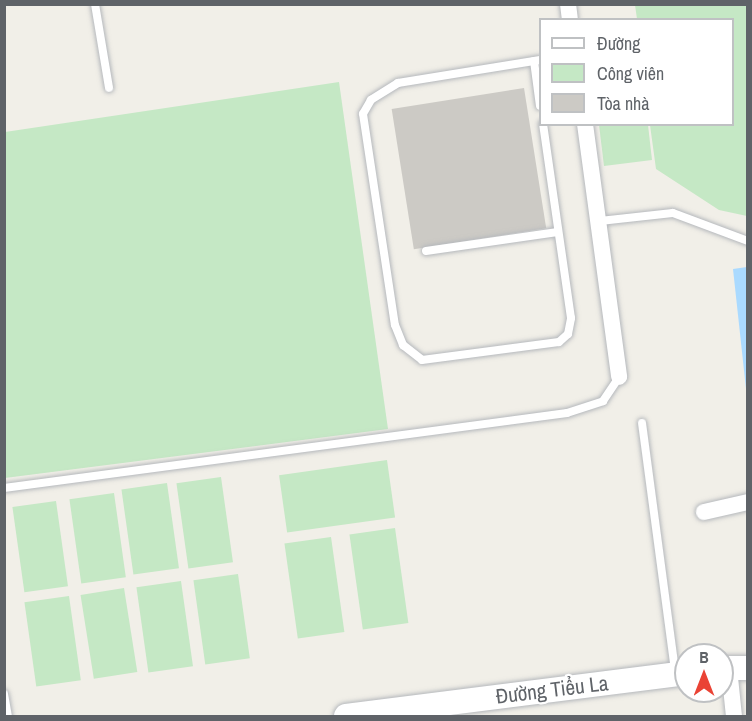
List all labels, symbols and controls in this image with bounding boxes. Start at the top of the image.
legend [539,18,734,126]
text: Đường [597,31,641,56]
text: Công viên [597,61,664,86]
text: Tòa nhà [597,91,650,116]
north arrow [674,643,734,703]
text: B [699,646,709,668]
street label: Đường Tiểu La [494,671,610,709]

